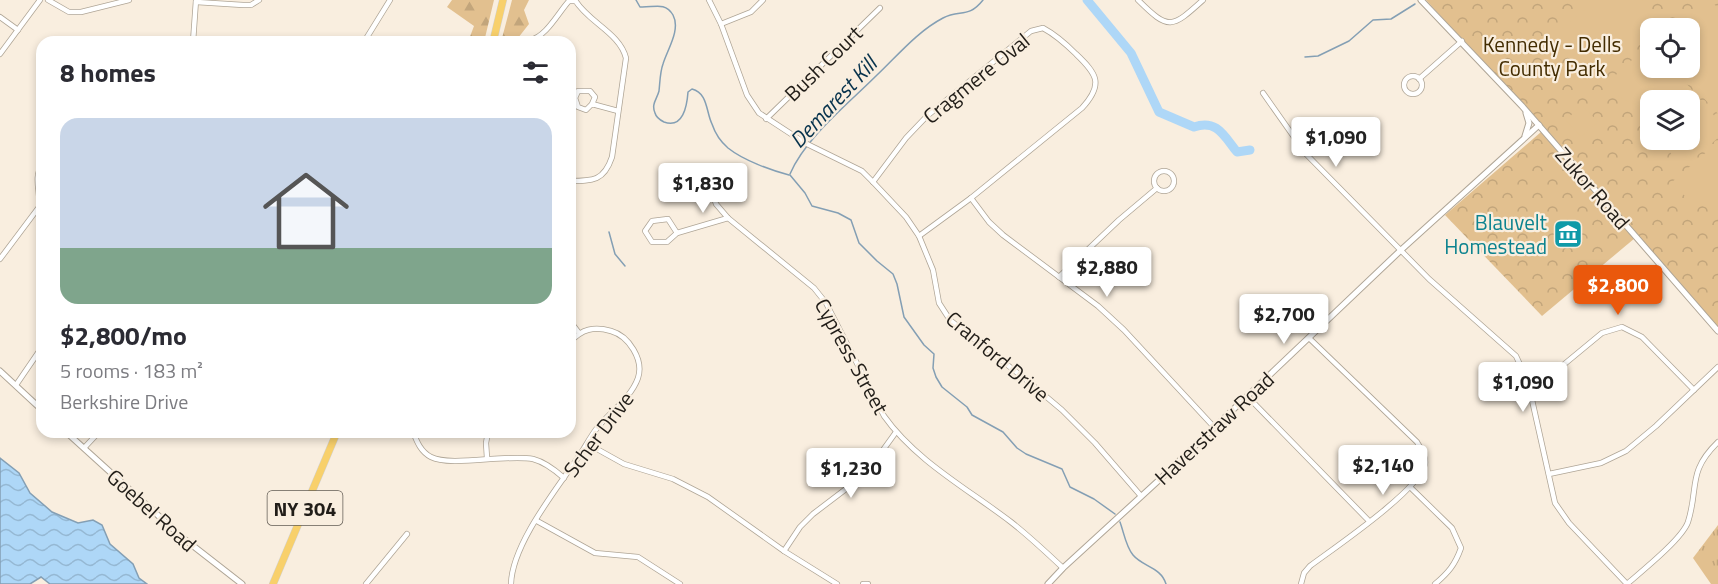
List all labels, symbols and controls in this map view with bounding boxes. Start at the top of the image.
street label: Bush Court [777,17,870,108]
map controls [1640,18,1700,150]
button: locate [1640,18,1700,78]
street label: Cragmere Oval [916,25,1036,131]
park label: Kennedy - Dells County Park [1483,28,1621,84]
water label: Demarest Kill [781,47,886,156]
text: 8 homes [60,53,156,92]
icon: filters [519,56,552,89]
button: layers [1640,90,1700,150]
pin: $1,090 [1287,117,1385,168]
text: $1,090 [1305,121,1367,152]
street label: Zukor Road [1548,140,1638,236]
icon: home [252,157,360,265]
pin: $1,830 [654,163,752,214]
text: $1,830 [672,167,734,198]
place label: Blauvelt Homestead [1444,206,1548,262]
museum icon: Blauvelt Homestead [1552,218,1584,250]
pin: $2,880 [1058,247,1156,298]
text: $2,880 [1076,251,1138,282]
pin: $2,800 [1569,265,1667,316]
text: $2,800 [1587,269,1649,300]
street label: Cypress Street [807,292,897,420]
pin: $2,700 [1235,294,1333,345]
text: $2,700 [1253,298,1315,329]
street label: Cranford Drive [939,303,1057,409]
text: $2,800/mo [60,316,187,355]
text: 5 rooms · 183 m² [60,355,203,386]
pin: $1,090 [1474,362,1572,413]
street label: Haverstraw Road [1147,364,1281,492]
text: $1,090 [1492,366,1554,397]
street label: Scher Drive [555,384,641,484]
text: Berkshire Drive [60,386,188,417]
pin: $2,140 [1334,445,1432,496]
pin: $1,230 [802,448,900,499]
text: $2,140 [1352,449,1414,480]
text: $1,230 [820,452,882,483]
street label: Goebel Road [100,461,204,559]
road number: NY 304 [268,491,342,525]

